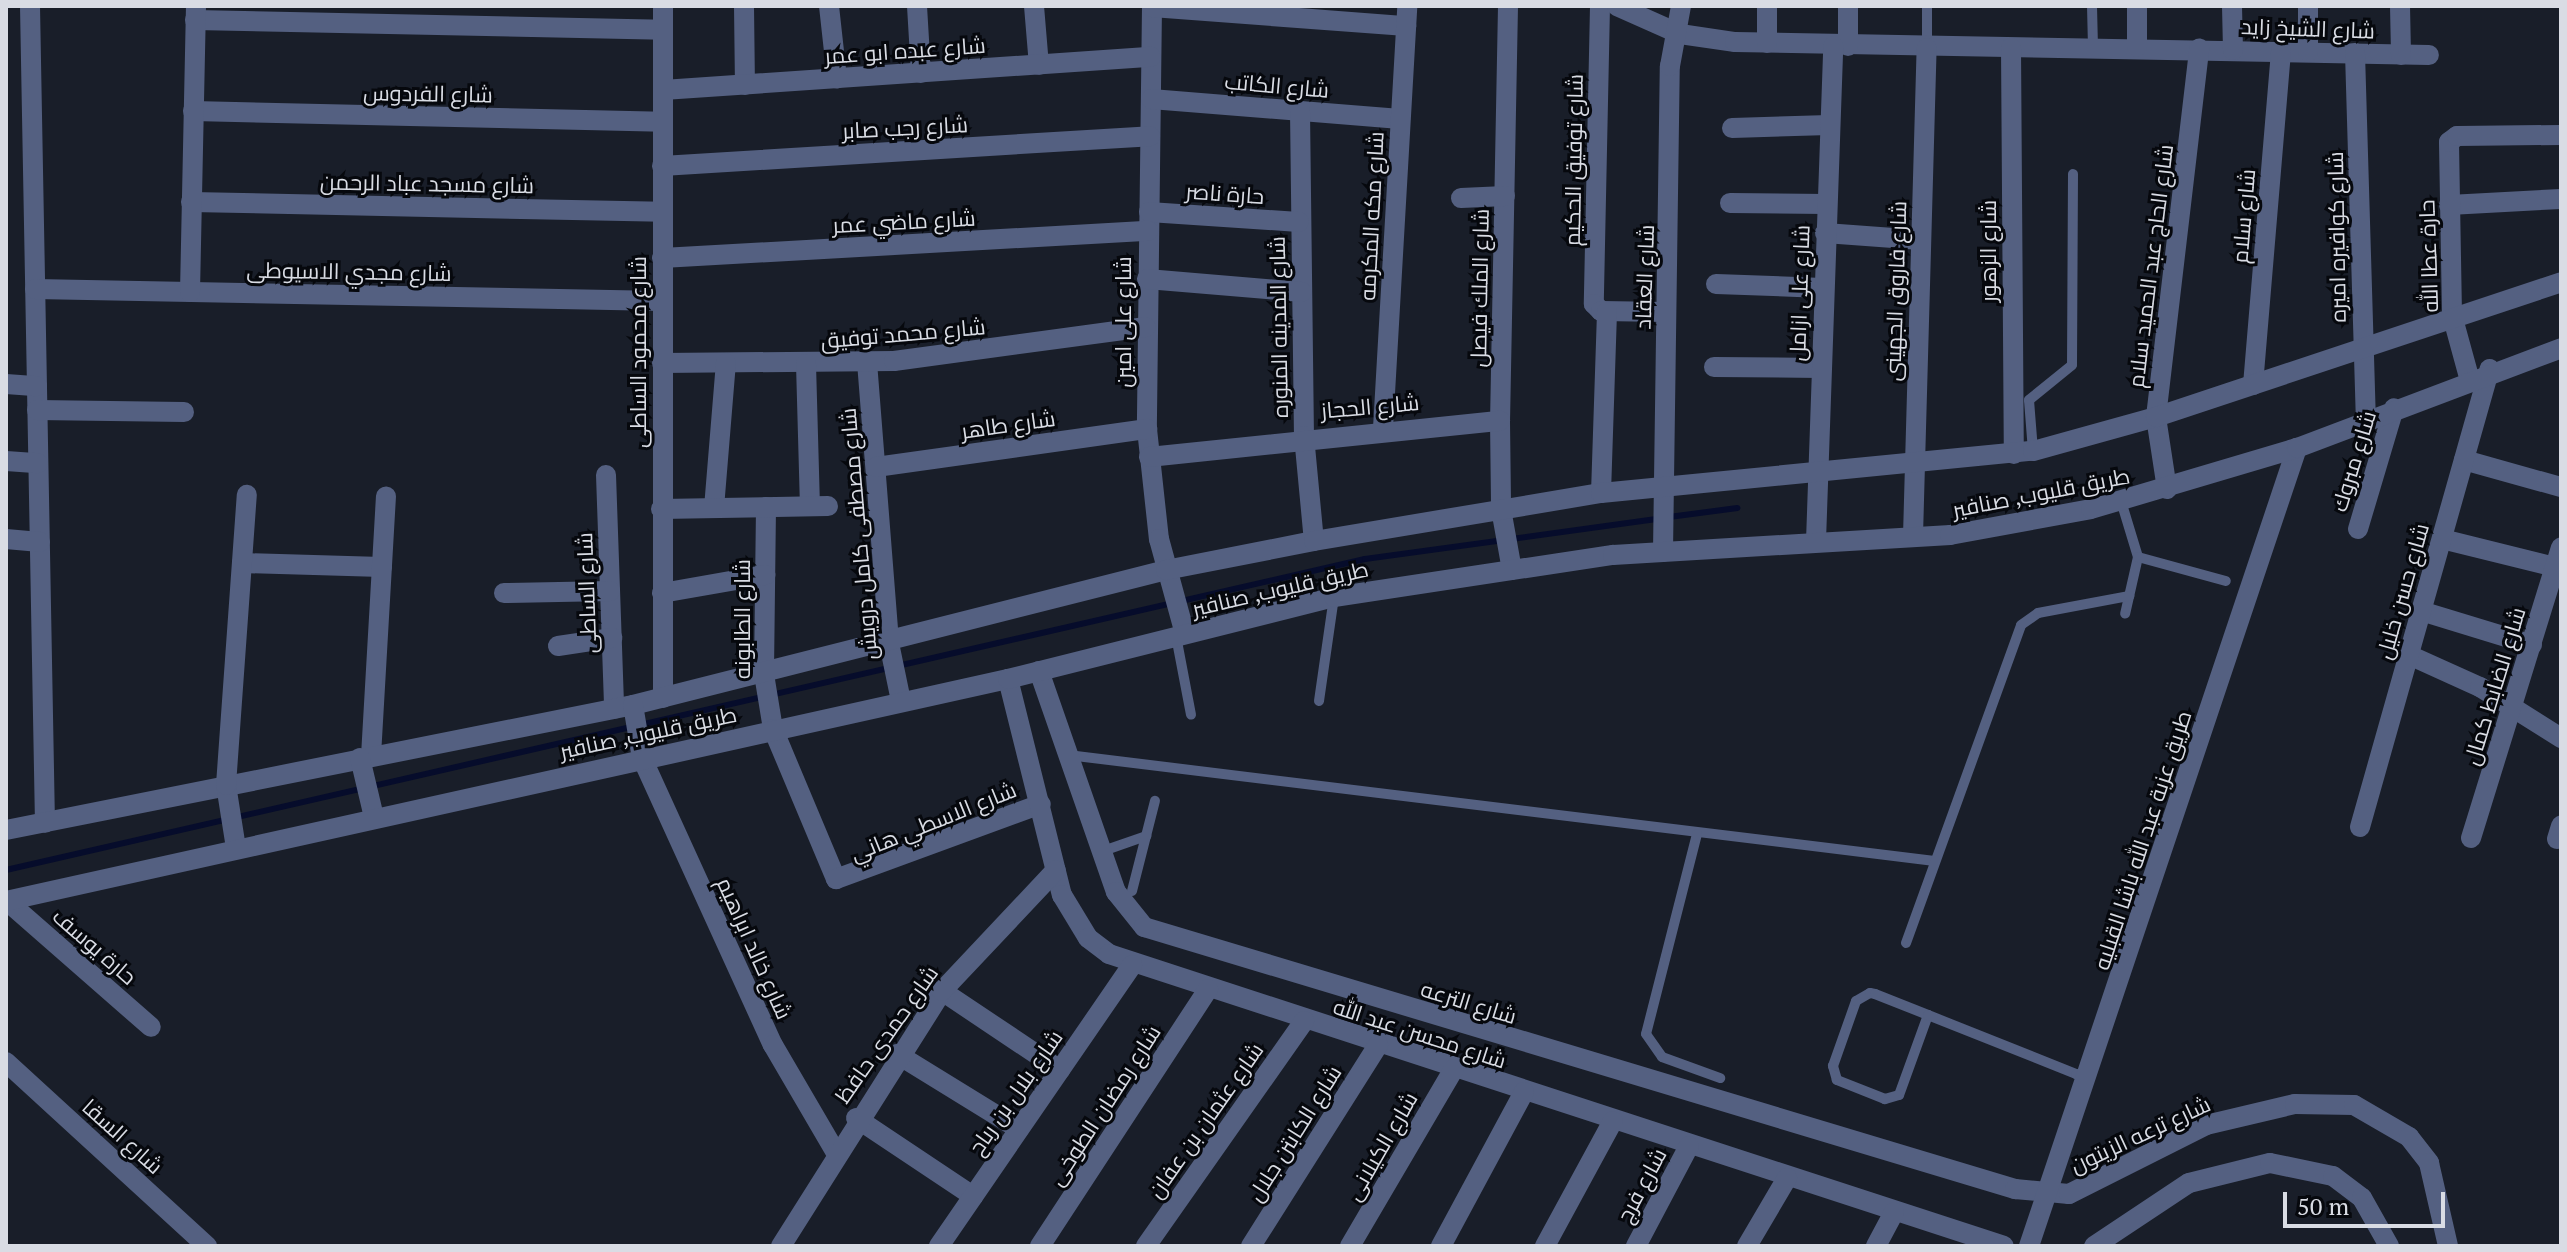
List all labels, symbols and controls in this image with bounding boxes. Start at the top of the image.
street label: شارع الشيخ زايد [2241,12,2375,44]
street label: شارع عبده ابو عمر [823,31,987,69]
street label: شارع الكاتب [1224,67,1330,103]
street label: شارع توفيق الحكيم [1558,74,1588,246]
street label: شارع الفردوس [363,79,493,107]
street label: شارع رجب صابر [841,111,969,143]
street label: شارع مكه المكرمه [1353,131,1389,301]
street label: شارع الحاج عبد الحميد سلام [2122,143,2178,389]
street label: شارع كوافيره اميره [2321,151,2351,323]
street label: شارع مسجد عباد الرحمن [320,168,534,198]
street label: شارع سلام [2226,168,2260,264]
street label: حارة ناصر [1185,177,1265,209]
street label: حارة عطا الله [2413,199,2443,313]
street label: شارع فاروق الجهينى [1879,200,1911,382]
street label: شارع الزهور [1975,200,2001,302]
street label: شارع ماضي عمر [832,204,976,238]
street label: شارع الملك فيصل [1464,208,1494,368]
street label: شارع العقاد [1629,224,1659,330]
street label: شارع على ازامل [1783,224,1815,362]
street label: شارع المدينه المنوره [1263,236,1293,418]
street label: شارع مجدي الاسيوطى [246,256,452,286]
street label: شارع محمود الساطى [625,256,651,448]
street label: شارع على امين [1110,256,1136,388]
street label: شارع محمد توفيق [819,313,987,353]
street label: شارع الحجاز [1320,389,1420,423]
street label: شارع طاهر [959,404,1057,444]
street label: شارع مصطفى كامل درويش [834,407,882,661]
street label: شارع مبروك [2325,407,2381,515]
street label: طريق قليوب, صنافير [1950,462,2132,522]
street label: شارع حسن خليل [2370,520,2434,662]
street label: شارع الساطى [571,532,601,654]
street label: طريق قليوب, صنافير [1189,555,1371,621]
street label: شارع الطابونه [729,559,755,679]
street label: شارع الضابط كمال [2457,604,2531,768]
street label: طريق قليوب, صنافير [557,700,739,764]
street label: طريق عزبة عبد الله باشا القبليه [2088,707,2196,973]
street label: شارع الاسطي هاني [846,776,1020,866]
street label: شارع خالد ابراهيم [712,873,798,1023]
street label: حارة يوسف [48,902,142,990]
street label: شارع حمدى حافظ [829,960,943,1108]
street label: شارع الترعه [1418,975,1520,1029]
street label: شارع محسن عبد الله [1330,993,1510,1073]
street label: شارع رمضان الطوخى [1042,1020,1166,1190]
street label: شارع بلال بن رباح [962,1025,1068,1159]
street label: شارع عثمان بن عفان [1142,1037,1268,1203]
street label: شارع الكابتن جلال [1242,1060,1346,1206]
street label: شارع الكيلانى [1339,1087,1423,1205]
street label: شارع ترعه الزيتون [2066,1090,2214,1178]
street label: شارع السقا [77,1093,169,1179]
street label: شارع فرج [1610,1143,1672,1227]
scale bar [2287,1176,2449,1226]
text: 50 m [2297,1190,2349,1222]

